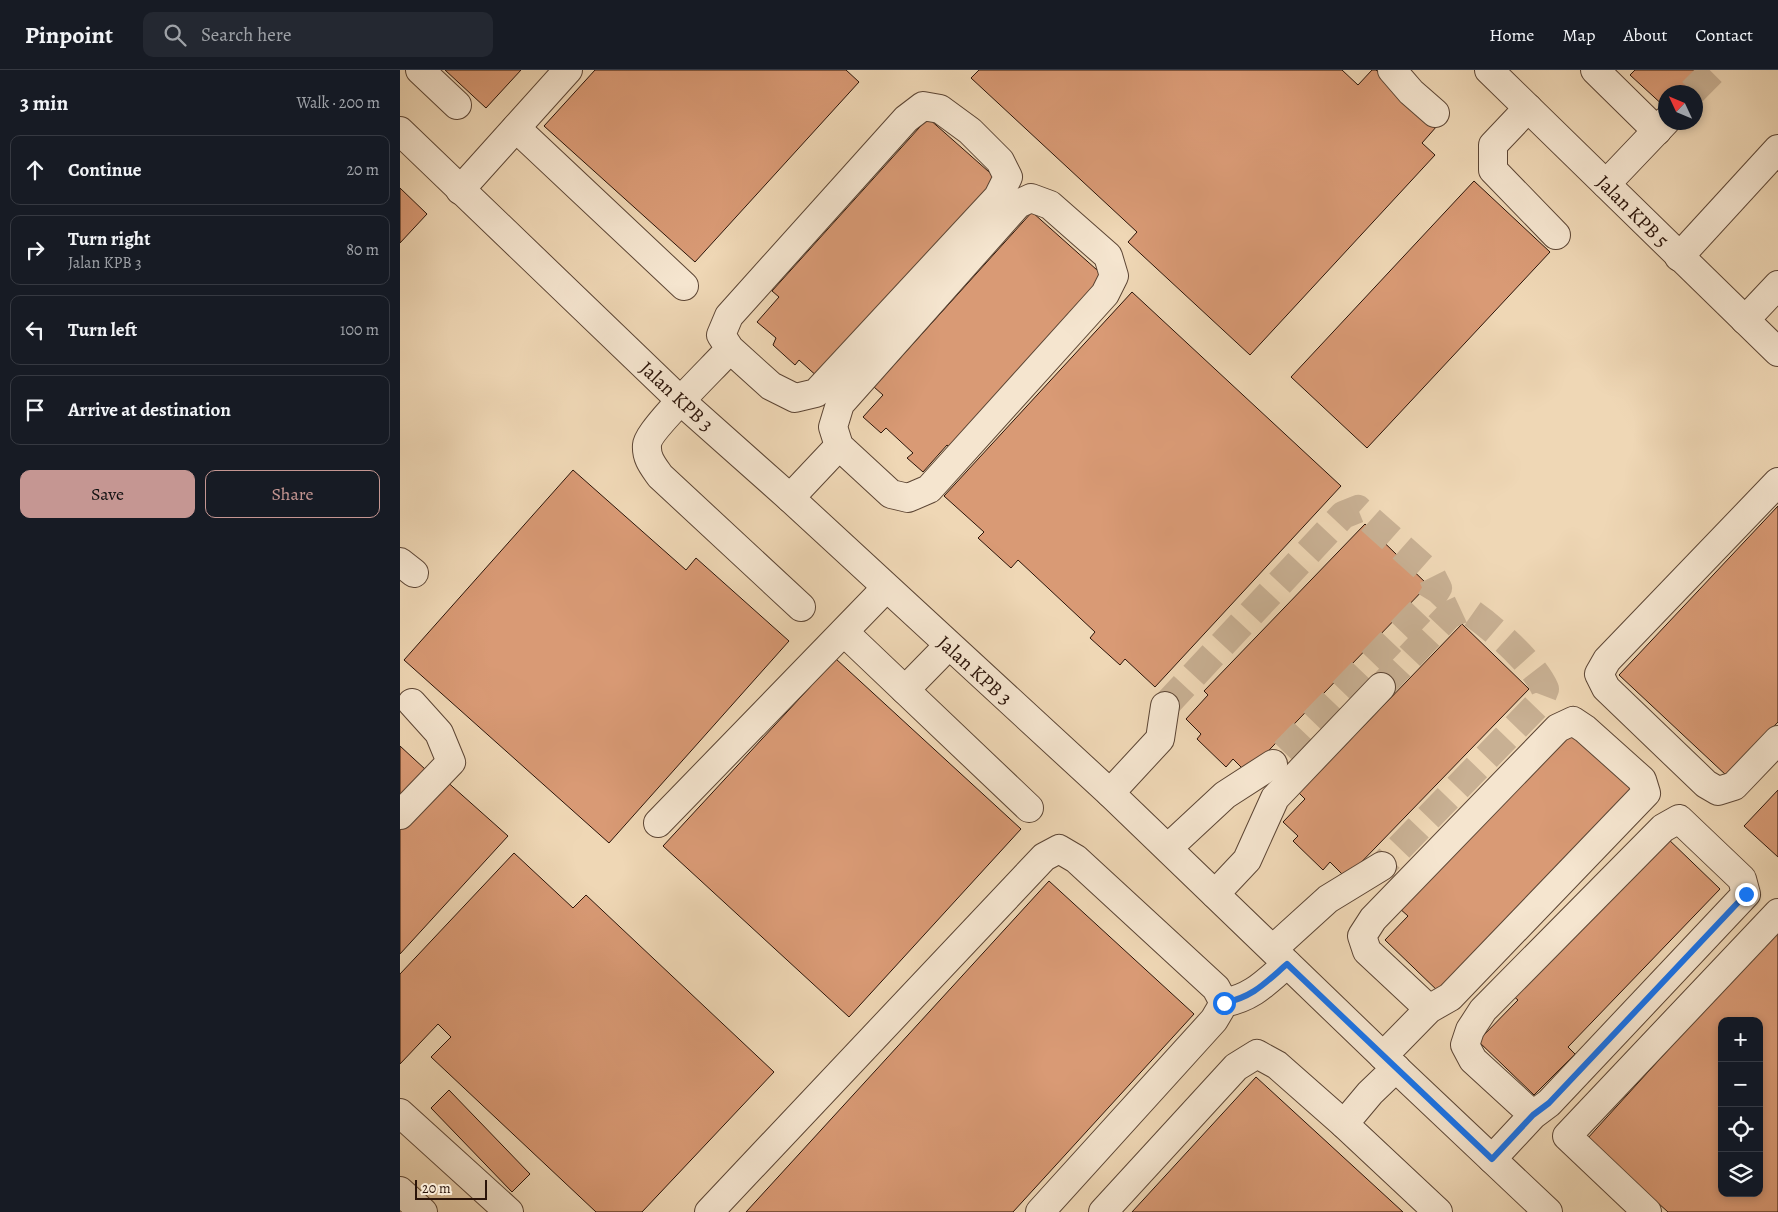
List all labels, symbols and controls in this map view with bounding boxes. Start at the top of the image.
search box [143,12,493,57]
text: Pinpoint [25,19,113,51]
icon: search [161,21,189,49]
text: Search here [201,22,291,48]
text: Home [1489,23,1534,47]
text: Map [1562,23,1595,47]
text: About [1623,23,1667,47]
text: Contact [1695,23,1753,47]
north arrow [1658,85,1703,130]
text: 3 min [20,89,68,117]
text: Walk · 200 m [296,92,380,114]
icon: ahead [21,156,49,184]
text: Continue [68,157,142,183]
text: 20 m [346,159,379,181]
street label: Jalan KPB 5 [1590,169,1675,254]
text: Turn right [68,226,150,252]
icon: right [21,236,49,264]
text: 80 m [346,239,379,261]
text: Jalan KPB 3 [68,252,142,274]
icon: left [21,316,49,344]
text: Turn left [68,317,137,343]
text: 100 m [340,319,379,341]
street label: Jalan KPB 3 [634,355,720,438]
icon: arrive [21,396,49,424]
text: Arrive at destination [68,397,231,423]
button: Save [20,470,195,518]
button: Share [205,470,380,518]
street label: Jalan KPB 3 [931,629,1018,711]
route end [1735,883,1758,906]
route start [1213,992,1236,1015]
map controls [1718,1017,1763,1197]
button: + [1718,1017,1763,1062]
button: − [1718,1062,1763,1107]
button: locate [1718,1107,1763,1152]
button: layers [1718,1152,1763,1197]
scale bar [415,1177,488,1200]
text: 20 m [422,1179,451,1198]

